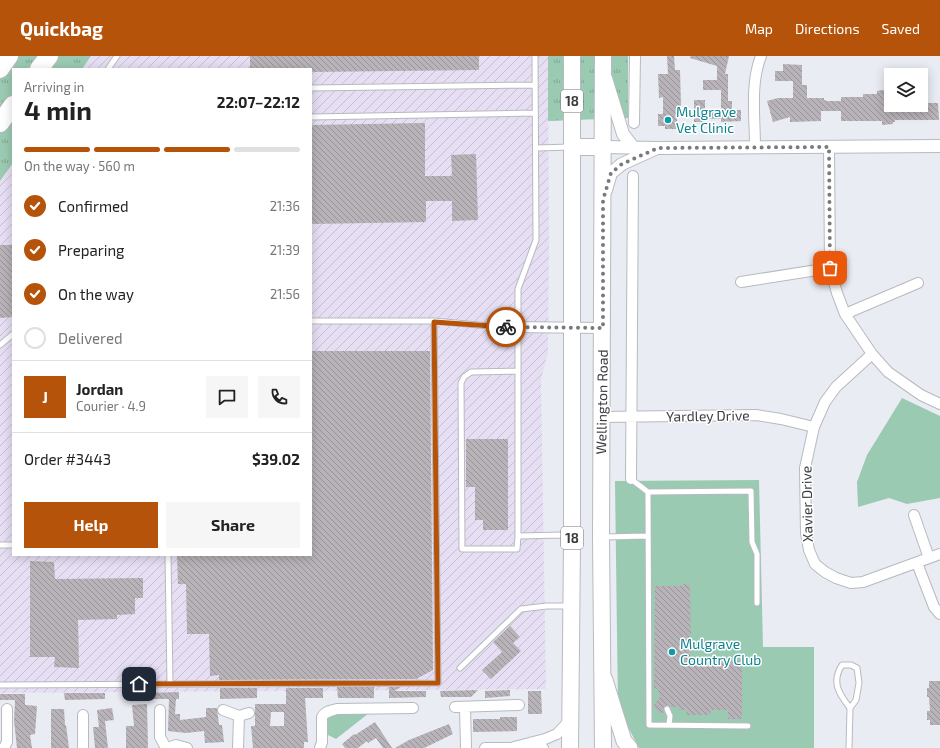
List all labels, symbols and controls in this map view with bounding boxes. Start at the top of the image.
text: Quickbag [20,17,103,40]
text: Map [745,20,773,37]
text: Directions [795,20,860,37]
text: Saved [882,20,920,37]
map controls [884,68,928,112]
button: layers [884,68,928,112]
text: Arriving in [24,79,84,95]
road number: 18 [561,90,583,112]
text: 22:07–22:12 [217,93,300,111]
text: 4 min [24,94,92,125]
place label: Mulgrave Vet Clinic [676,103,736,136]
marker: Mulgrave Vet Clinic [663,115,673,125]
text: On the way · 560 m [24,158,135,174]
icon: check [24,195,46,217]
text: Confirmed [58,197,129,215]
text: 21:36 [270,198,300,214]
icon: check [24,239,46,261]
text: Preparing [58,241,124,259]
text: 21:39 [270,242,300,258]
pin [813,251,847,285]
icon: bag [819,257,841,279]
icon: check [24,283,46,305]
text: On the way [58,285,134,303]
text: 21:56 [270,286,300,302]
courier [486,307,526,347]
icon: bike [495,316,517,338]
text: Delivered [58,329,123,347]
street label: Wellington Road [592,349,611,455]
button: chat [206,376,248,418]
button: phone [258,376,300,418]
text: Jordan [76,380,123,398]
text: J [42,388,48,406]
text: Courier · 4.9 [76,398,146,414]
street label: Yardley Drive [666,406,750,425]
text: Order #3443 [24,450,111,468]
text: $39.02 [252,450,300,468]
street label: Xavier Drive [797,466,816,542]
button: Help [24,502,158,548]
button: Share [166,502,300,548]
road number: 18 [561,527,583,549]
place label: Mulgrave Country Club [680,635,761,668]
marker: Mulgrave Country Club [667,647,677,657]
pin [122,667,156,701]
icon: home [128,673,150,695]

